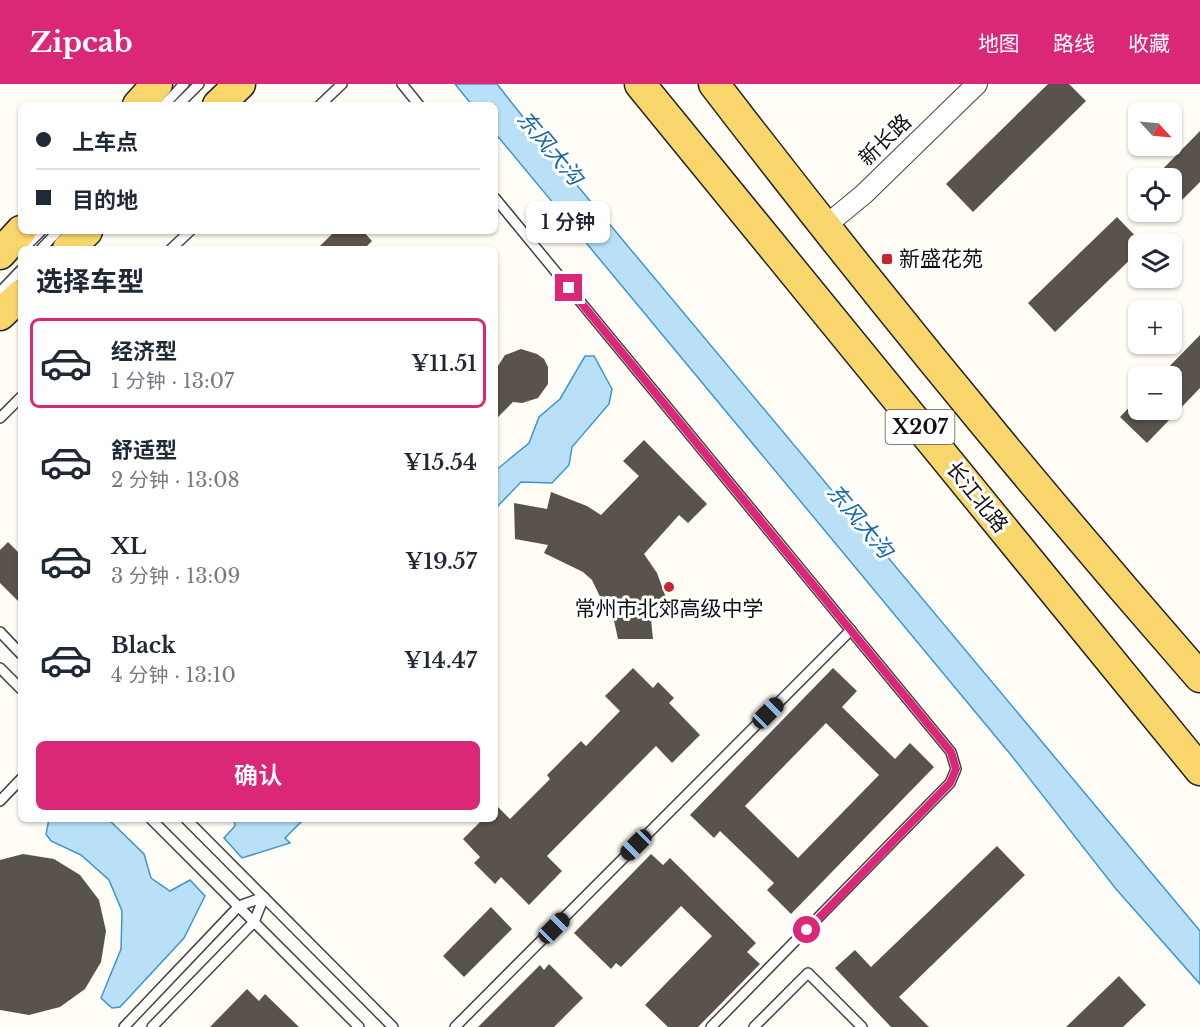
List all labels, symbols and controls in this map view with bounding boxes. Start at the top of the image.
text: Zipcab [30,25,133,60]
text: 地图 [978,31,1020,57]
text: 路线 [1053,31,1095,57]
text: 收藏 [1128,31,1170,57]
north arrow [1128,102,1182,156]
map controls [1128,102,1182,420]
water label: 东风大沟 [511,106,590,192]
street label: 新长路 [853,109,917,171]
text: 上车点 [72,129,138,156]
button: locate [1128,168,1182,222]
text: 目的地 [72,187,138,214]
callout: 1 分钟 [527,201,611,243]
text: 1 分钟 [541,210,595,234]
button: layers [1128,234,1182,288]
place label: 新盛花苑 [899,246,983,272]
marker: 新盛花苑 [880,252,894,266]
text: 选择车型 [36,265,144,298]
route end [555,274,582,301]
button: + [1128,300,1182,354]
icon: car [39,336,93,390]
text: 经济型 [111,338,177,365]
text: ¥11.51 [411,350,477,377]
button: − [1128,366,1182,420]
text: 1 分钟 · 13:07 [111,369,234,393]
road number: X207 [886,410,954,444]
icon: car [39,435,93,489]
text: 舒适型 [111,437,177,464]
text: ¥15.54 [403,449,477,476]
street label: 长江北路 [940,456,1014,538]
text: 2 分钟 · 13:08 [111,468,240,492]
water label: 东风大沟 [821,479,900,565]
text: XL [111,533,146,560]
icon: car [39,534,93,588]
text: ¥19.57 [405,548,477,575]
text: 3 分钟 · 13:09 [111,564,240,588]
marker: 常州市北郊高级中学 [662,580,676,594]
place label: 常州市北郊高级中学 [575,596,764,622]
text: Black [111,632,176,659]
icon: car [39,633,93,687]
text: ¥14.47 [404,647,477,674]
text: 4 分钟 · 13:10 [111,663,236,687]
car [749,694,787,732]
button: 确认 [36,741,480,810]
car [617,826,655,864]
car [535,909,573,947]
route start [793,916,820,943]

